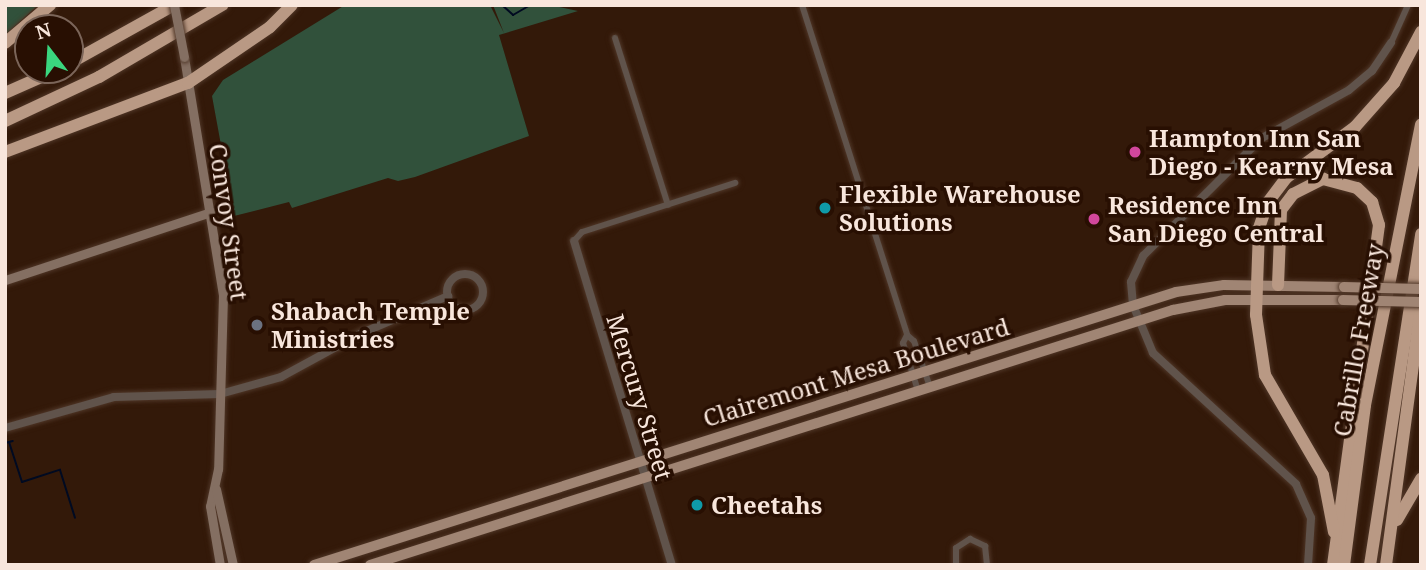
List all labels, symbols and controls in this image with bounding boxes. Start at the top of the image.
north arrow [14,14,84,84]
text: N [32,16,54,45]
place label: Hampton Inn San Diego - Kearny Mesa [1149,124,1394,180]
street label: Convoy Street [204,142,254,302]
marker: Hampton Inn San Diego - Kearny Mesa [1127,144,1143,160]
place label: Flexible Warehouse Solutions [839,180,1081,236]
place label: Residence Inn San Diego Central [1108,191,1324,247]
marker: Flexible Warehouse Solutions [817,200,833,216]
marker: Residence Inn San Diego Central [1086,211,1102,227]
street label: Cabrillo Freeway [1327,241,1389,439]
place label: Shabach Temple Ministries [271,297,470,353]
street label: Mercury Street [601,311,679,483]
street label: Clairemont Mesa Boulevard [699,312,1013,432]
marker: Shabach Temple Ministries [249,317,265,333]
place label: Cheetahs [711,491,822,519]
marker: Cheetahs [689,497,705,513]

